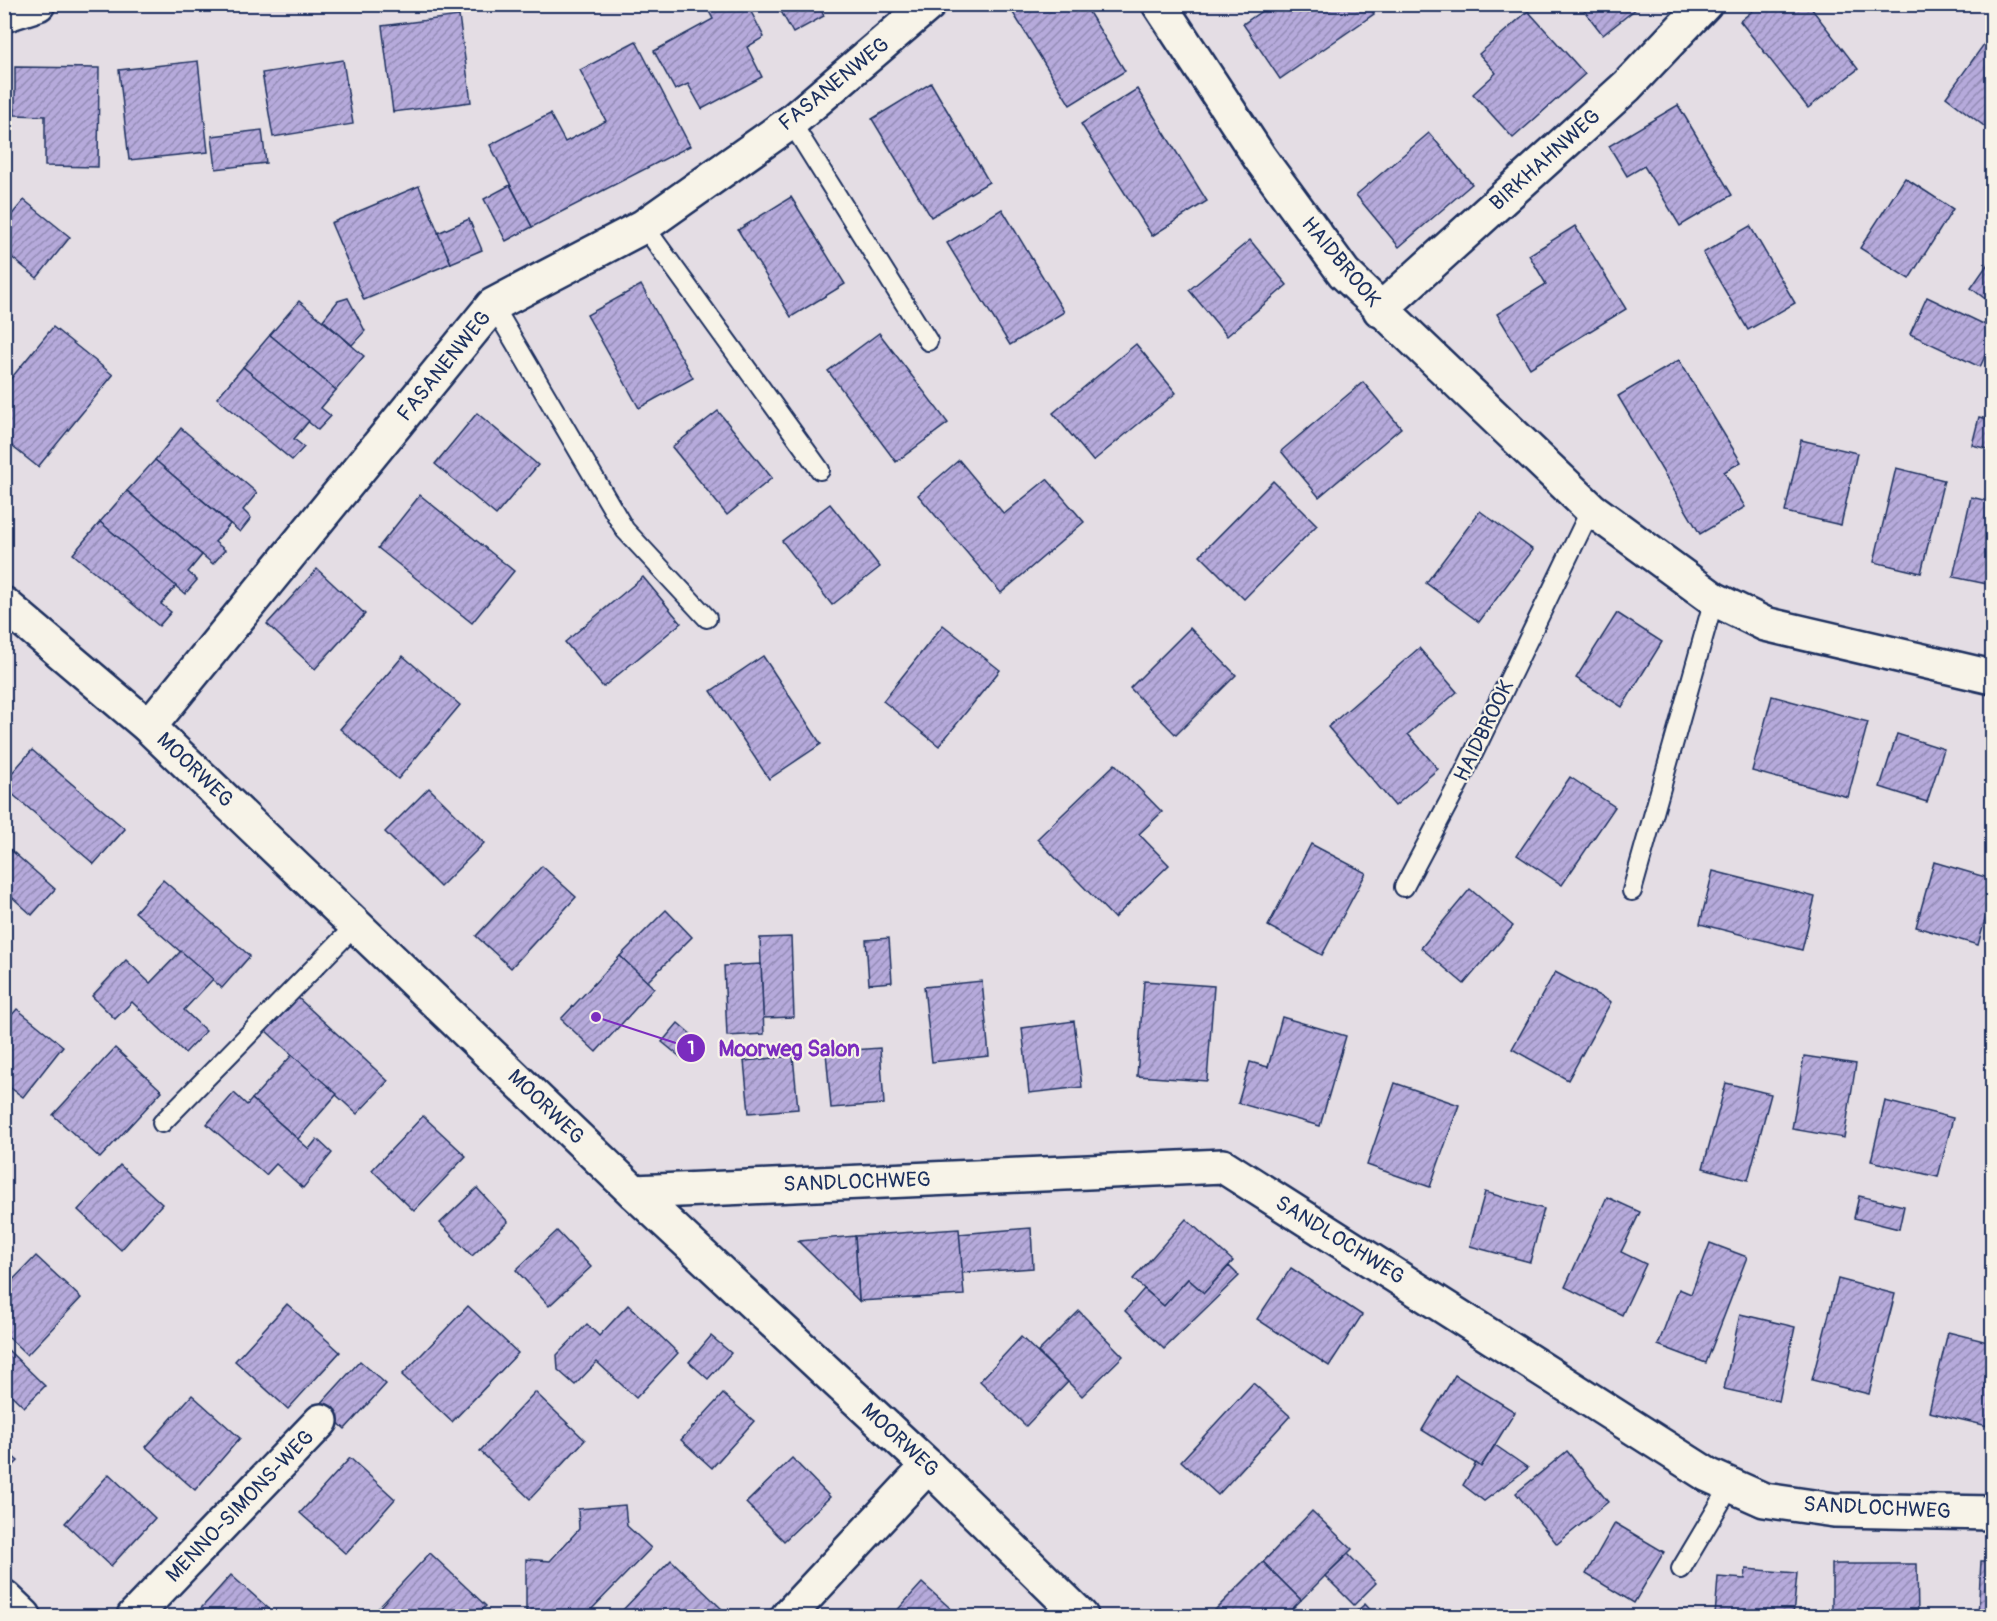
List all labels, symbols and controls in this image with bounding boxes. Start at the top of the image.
street label: FASANENWEG [773,31,895,137]
street label: BIRKHAHNWEG [1484,103,1606,217]
street label: HAIDBROOK [1296,211,1387,313]
street label: FASANENWEG [391,305,497,427]
street label: HAIDBROOK [1448,676,1520,786]
street label: MOORWEG [151,727,239,813]
callout: Moorweg Salon [676,1028,871,1068]
text: Moorweg Salon [718,1035,860,1063]
text: 1 [687,1037,695,1060]
street label: MOORWEG [502,1064,590,1150]
street label: SANDLOCHWEG [783,1166,931,1198]
street label: SANDLOCHWEG [1270,1189,1410,1291]
street label: MOORWEG [855,1397,945,1483]
street label: MENNO-SIMONS-WEG [160,1424,320,1588]
street label: SANDLOCHWEG [1803,1491,1951,1525]

